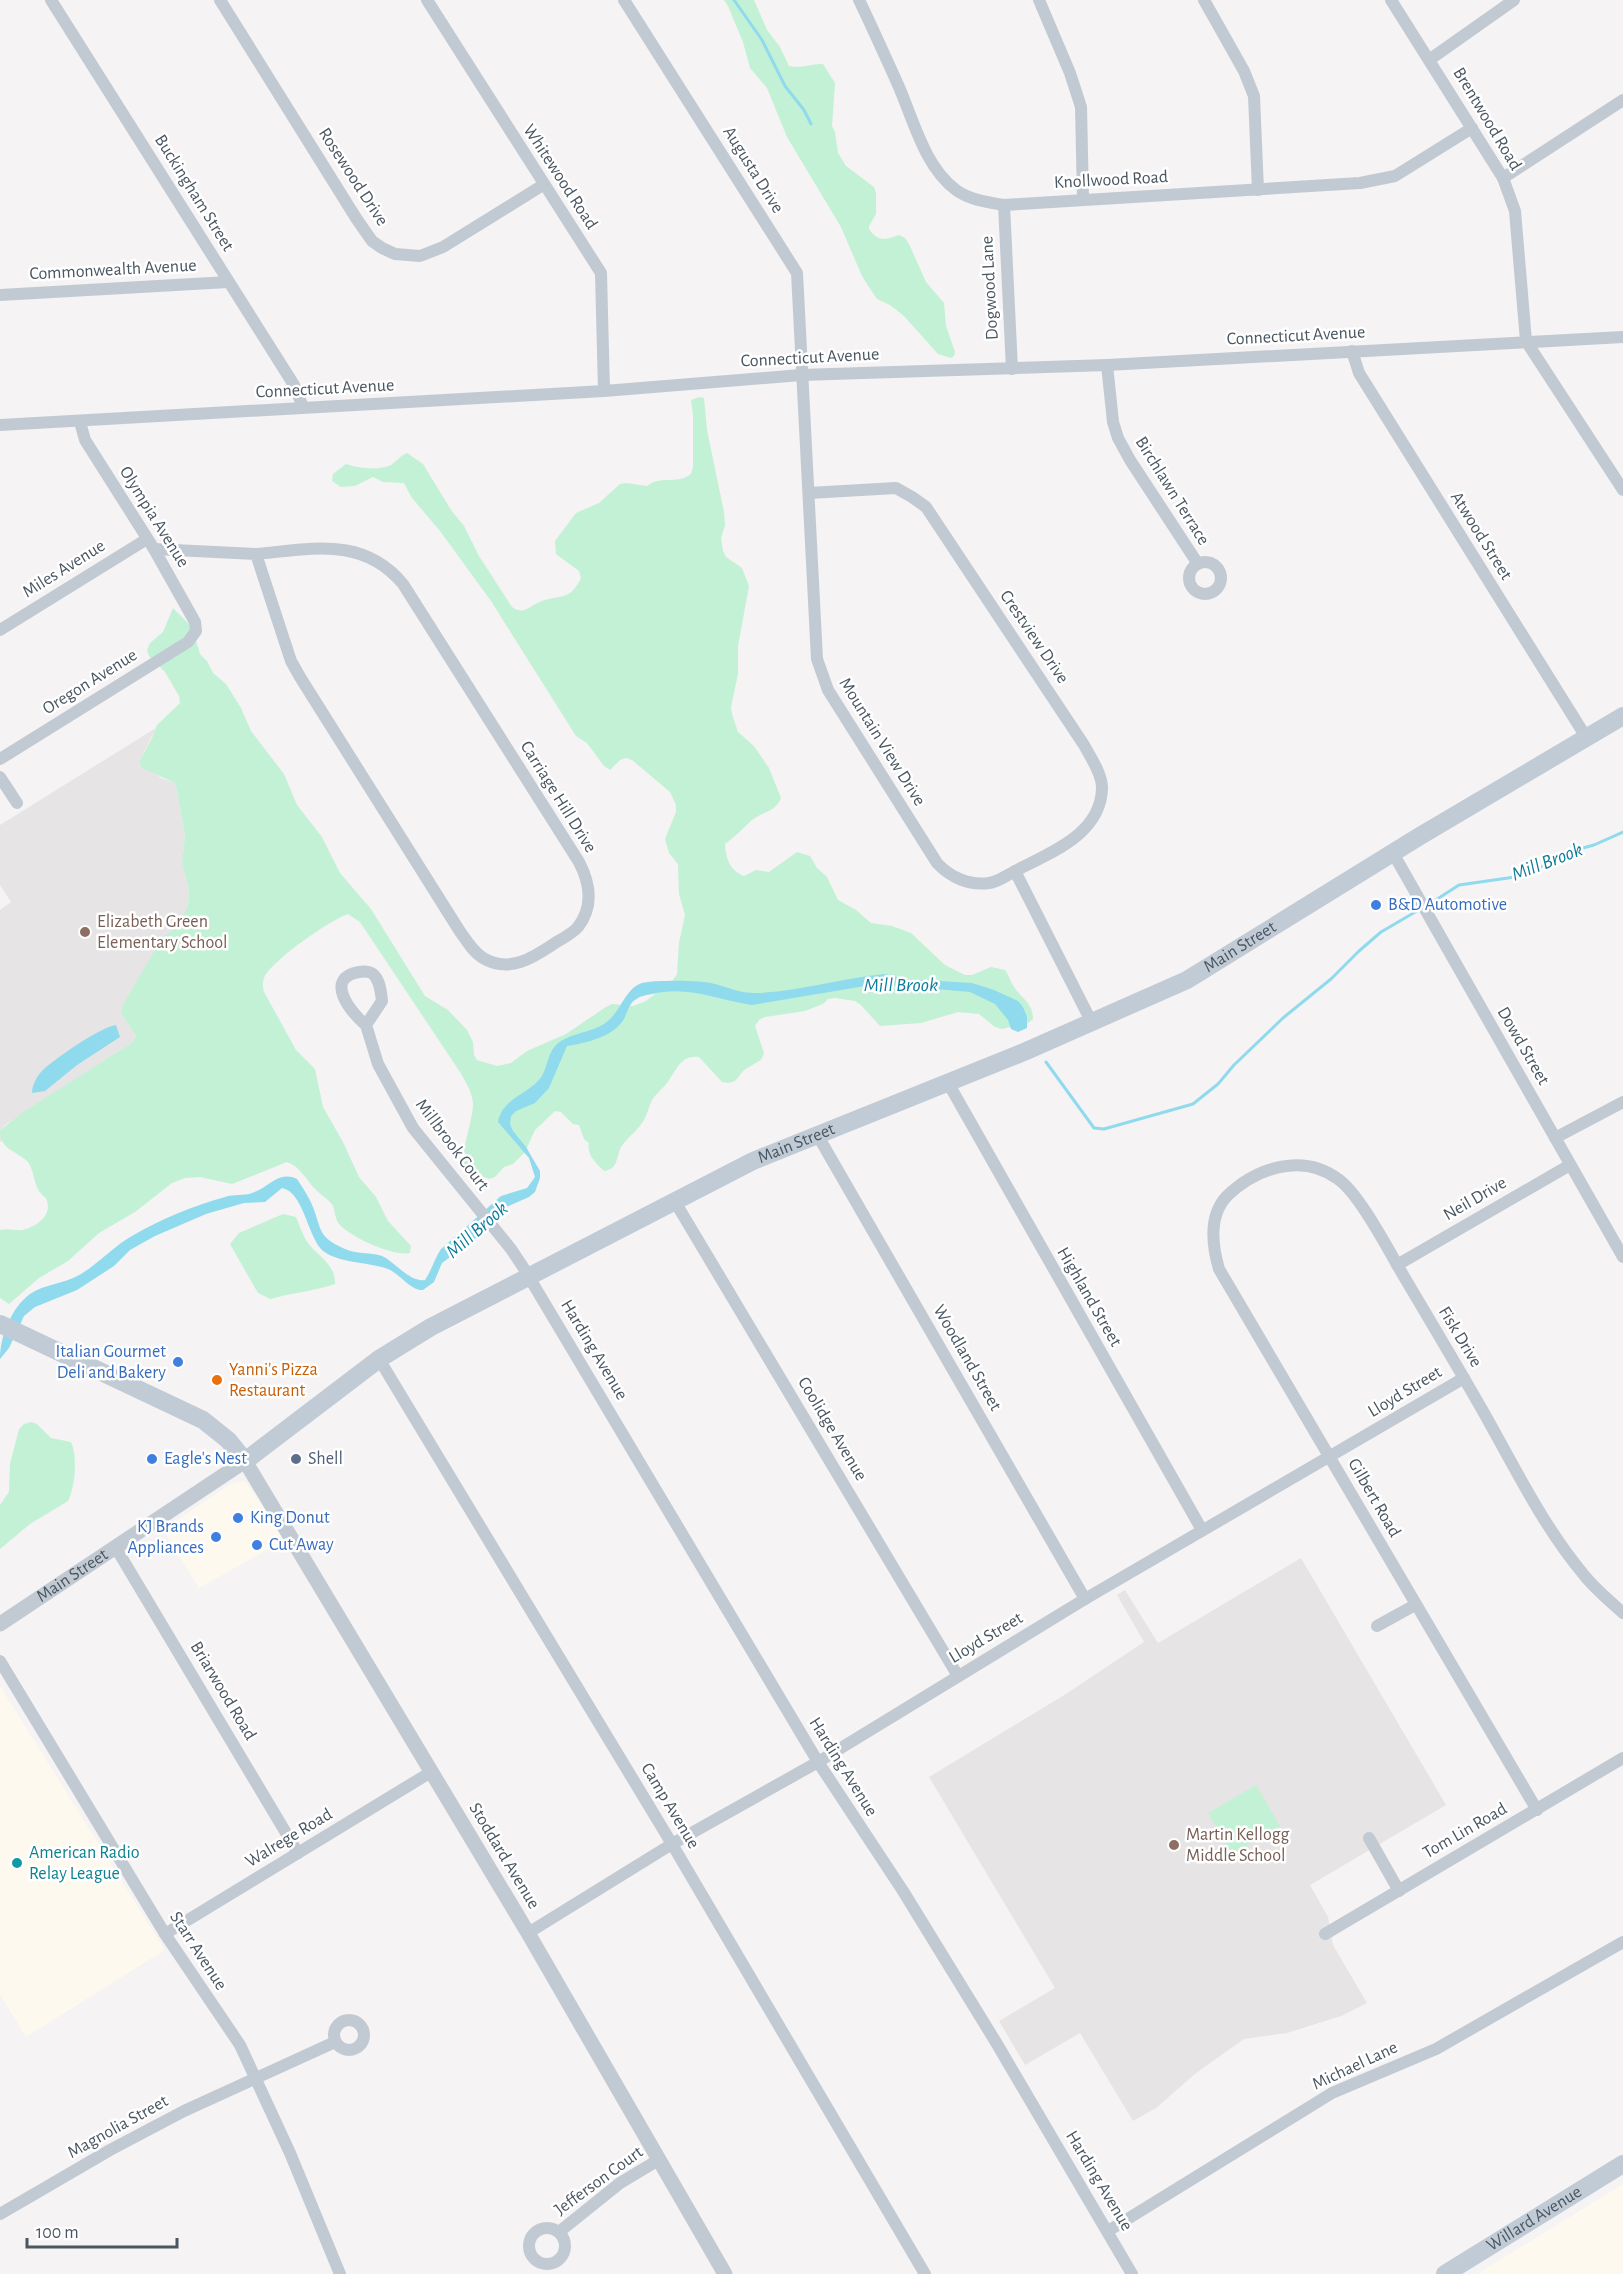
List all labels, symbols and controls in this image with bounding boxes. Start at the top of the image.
street label: Brentwood Road [1449,65,1525,173]
street label: Whitewood Road [519,121,601,233]
street label: Augusta Drive [719,124,787,216]
street label: Rosewood Drive [315,125,391,229]
street label: Buckingham Street [151,132,237,255]
street label: Knollwood Road [1053,168,1169,192]
street label: Dogwood Lane [978,235,1002,341]
street label: Commonwealth Avenue [29,257,197,283]
street label: Connecticut Avenue [1226,323,1366,349]
street label: Connecticut Avenue [740,345,880,371]
street label: Connecticut Avenue [255,376,395,402]
street label: Birchlawn Terrace [1132,434,1212,548]
street label: Olympia Avenue [116,463,192,571]
street label: Atwood Street [1447,489,1515,583]
street label: Miles Avenue [20,537,108,601]
street label: Crestview Drive [996,587,1072,687]
street label: Oregon Avenue [40,646,140,718]
street label: Mountain View Drive [835,675,929,809]
street label: Carriage Hill Drive [517,738,599,856]
water label: Mill Brook [1509,839,1585,885]
place label: B&D Automotive [1388,896,1507,914]
marker: B&D Automotive [1369,898,1383,912]
place label: Elizabeth Green Elementary School [97,913,228,952]
street label: Main Street [1201,918,1280,976]
marker: Elizabeth Green Elementary School [78,925,92,939]
water label: Mill Brook [864,975,938,995]
street label: Dowd Street [1494,1004,1553,1088]
street label: Millbrook Court [412,1096,492,1194]
street label: Main Street [755,1120,838,1167]
street label: Neil Drive [1440,1174,1510,1224]
water label: Mill Brook [442,1198,512,1262]
street label: Highland Street [1053,1244,1125,1350]
street label: Harding Avenue [557,1297,631,1403]
street label: Woodland Street [929,1302,1005,1414]
street label: Fisk Drive [1435,1303,1485,1371]
place label: Italian Gourmet Deli and Bakery [56,1343,166,1382]
marker: Italian Gourmet Deli and Bakery [171,1355,185,1369]
place label: Yanni's Pizza Restaurant [229,1361,318,1400]
street label: Lloyd Street [1365,1363,1445,1421]
marker: Yanni's Pizza Restaurant [210,1373,224,1387]
street label: Coolidge Avenue [794,1374,870,1484]
place label: Eagle's Nest [164,1450,247,1468]
place label: Shell [308,1450,343,1468]
marker: Eagle's Nest [145,1452,159,1466]
marker: Shell [289,1452,303,1466]
street label: Gilbert Road [1344,1456,1404,1540]
place label: King Donut [250,1509,330,1527]
marker: King Donut [231,1511,245,1525]
place label: KJ Brands Appliances [128,1518,204,1557]
marker: KJ Brands Appliances [209,1530,223,1544]
place label: Cut Away [269,1536,334,1554]
marker: Cut Away [250,1538,264,1552]
street label: Main Street [34,1546,112,1606]
street label: Lloyd Street [946,1609,1026,1667]
street label: Briarwood Road [187,1639,259,1743]
street label: Harding Avenue [805,1714,881,1820]
street label: Camp Avenue [637,1760,703,1852]
street label: Stoddard Avenue [465,1800,543,1912]
street label: Tom Lin Road [1420,1800,1510,1862]
street label: Walrege Road [243,1805,335,1871]
place label: Martin Kellogg Middle School [1186,1826,1290,1865]
marker: Martin Kellogg Middle School [1167,1838,1181,1852]
place label: American Radio Relay League [29,1844,140,1883]
marker: American Radio Relay League [10,1856,24,1870]
street label: Starr Avenue [166,1909,230,1993]
street label: Michael Lane [1309,2038,1401,2094]
street label: Magnolia Street [65,2092,171,2162]
street label: Harding Avenue [1062,2128,1136,2234]
street label: Jefferson Court [552,2143,647,2219]
street label: Willard Avenue [1484,2183,1585,2255]
scale bar [27,2211,177,2249]
text: 100 m [36,2224,79,2242]

